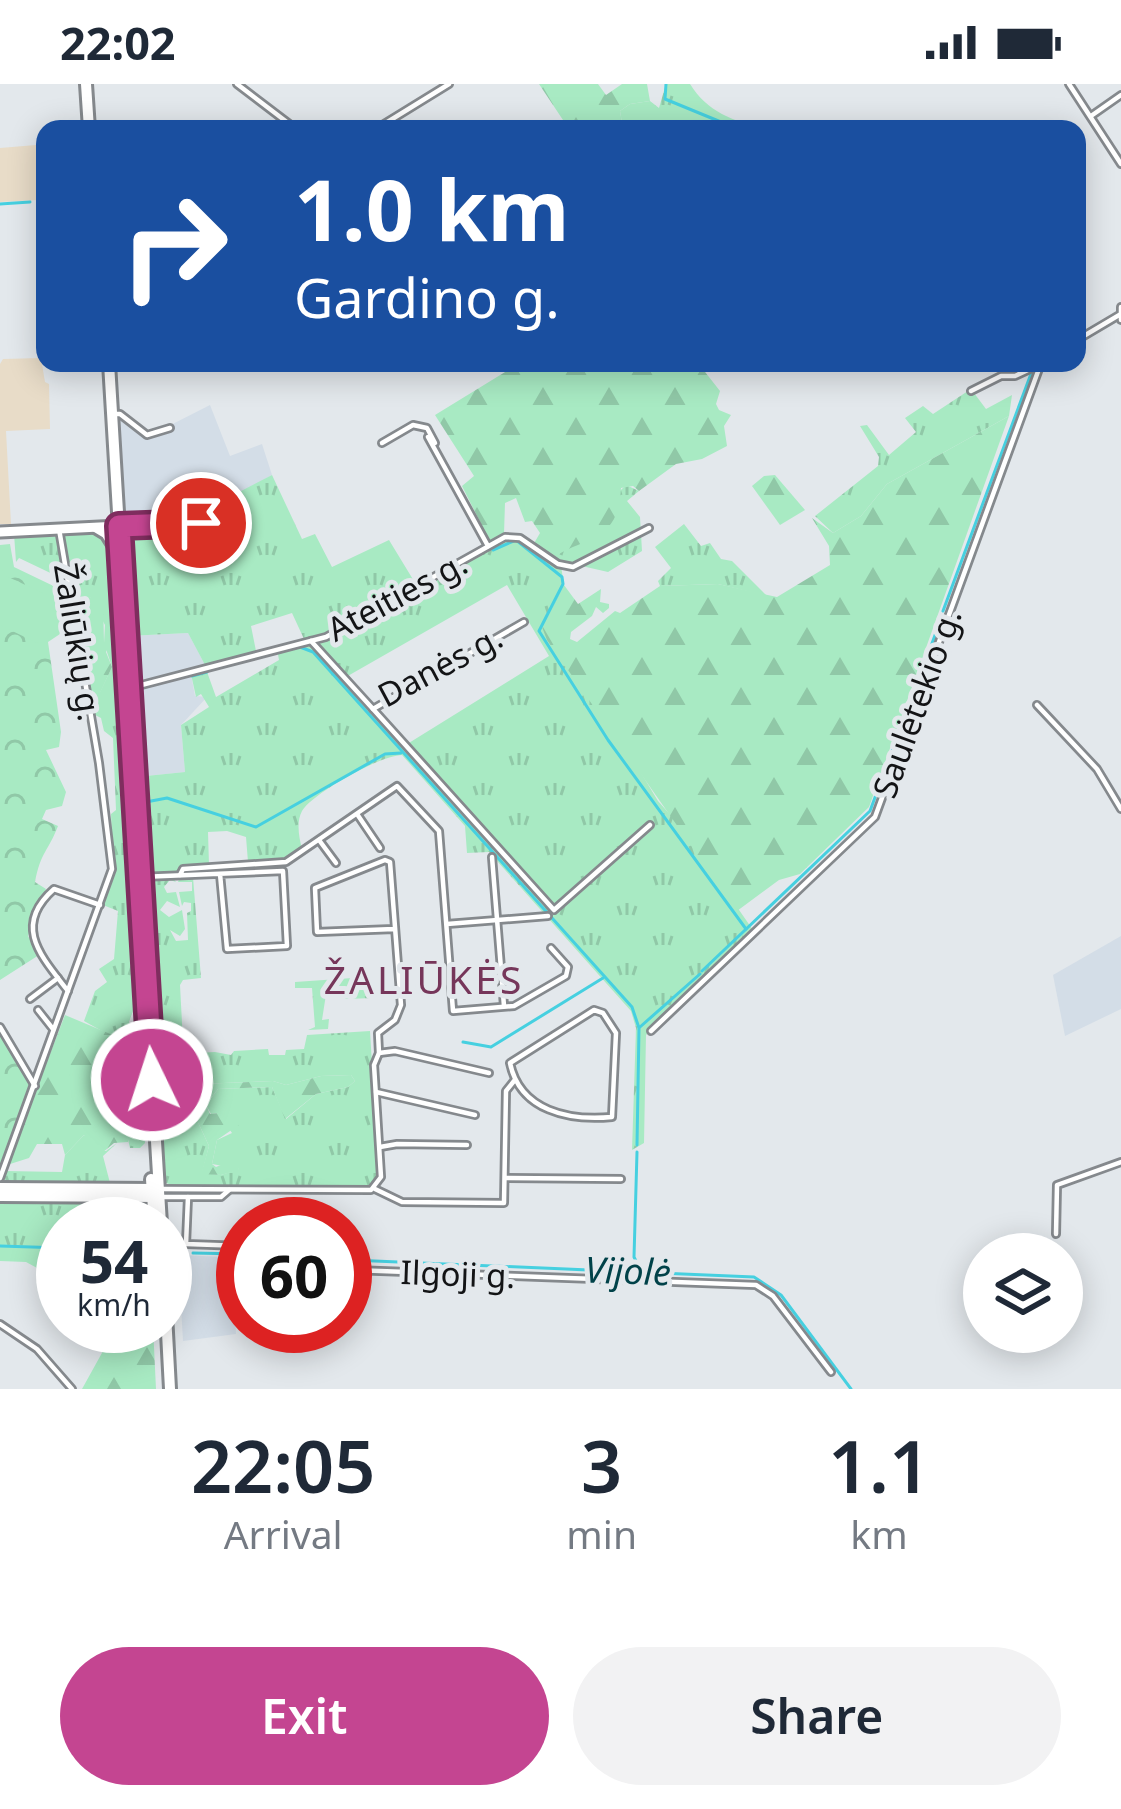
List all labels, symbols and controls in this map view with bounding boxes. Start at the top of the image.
text: 22:02 [60,12,176,73]
text: 1.0 km [294,151,570,266]
icon: right [96,168,252,324]
text: Gardino g. [294,260,560,334]
pin [150,472,252,574]
icon: arrive [168,490,234,556]
street label: Ateities g. [319,540,475,651]
street label: Žaliūkių g. [44,560,113,724]
street label: Saulėtekio g. [861,602,972,804]
street label: Danės g. [370,614,510,717]
district label: ŽALIŪKĖS [324,952,524,1005]
position arrow [89,1017,215,1143]
speed limit sign: 60 [216,1197,372,1353]
text: 54 [80,1219,148,1301]
map controls [963,1233,1083,1353]
button: layers [963,1233,1083,1353]
water label: Vijolė [584,1245,672,1296]
street label: Ilgoji g. [400,1249,516,1298]
text: km/h [77,1284,151,1325]
text: 22:05 [191,1416,375,1514]
text: 3 [581,1416,622,1514]
text: 1.1 [828,1416,930,1514]
text: Arrival [224,1507,343,1560]
text: min [566,1507,637,1560]
text: km [850,1507,908,1560]
button: Exit [60,1647,549,1785]
button: Share [573,1647,1061,1785]

